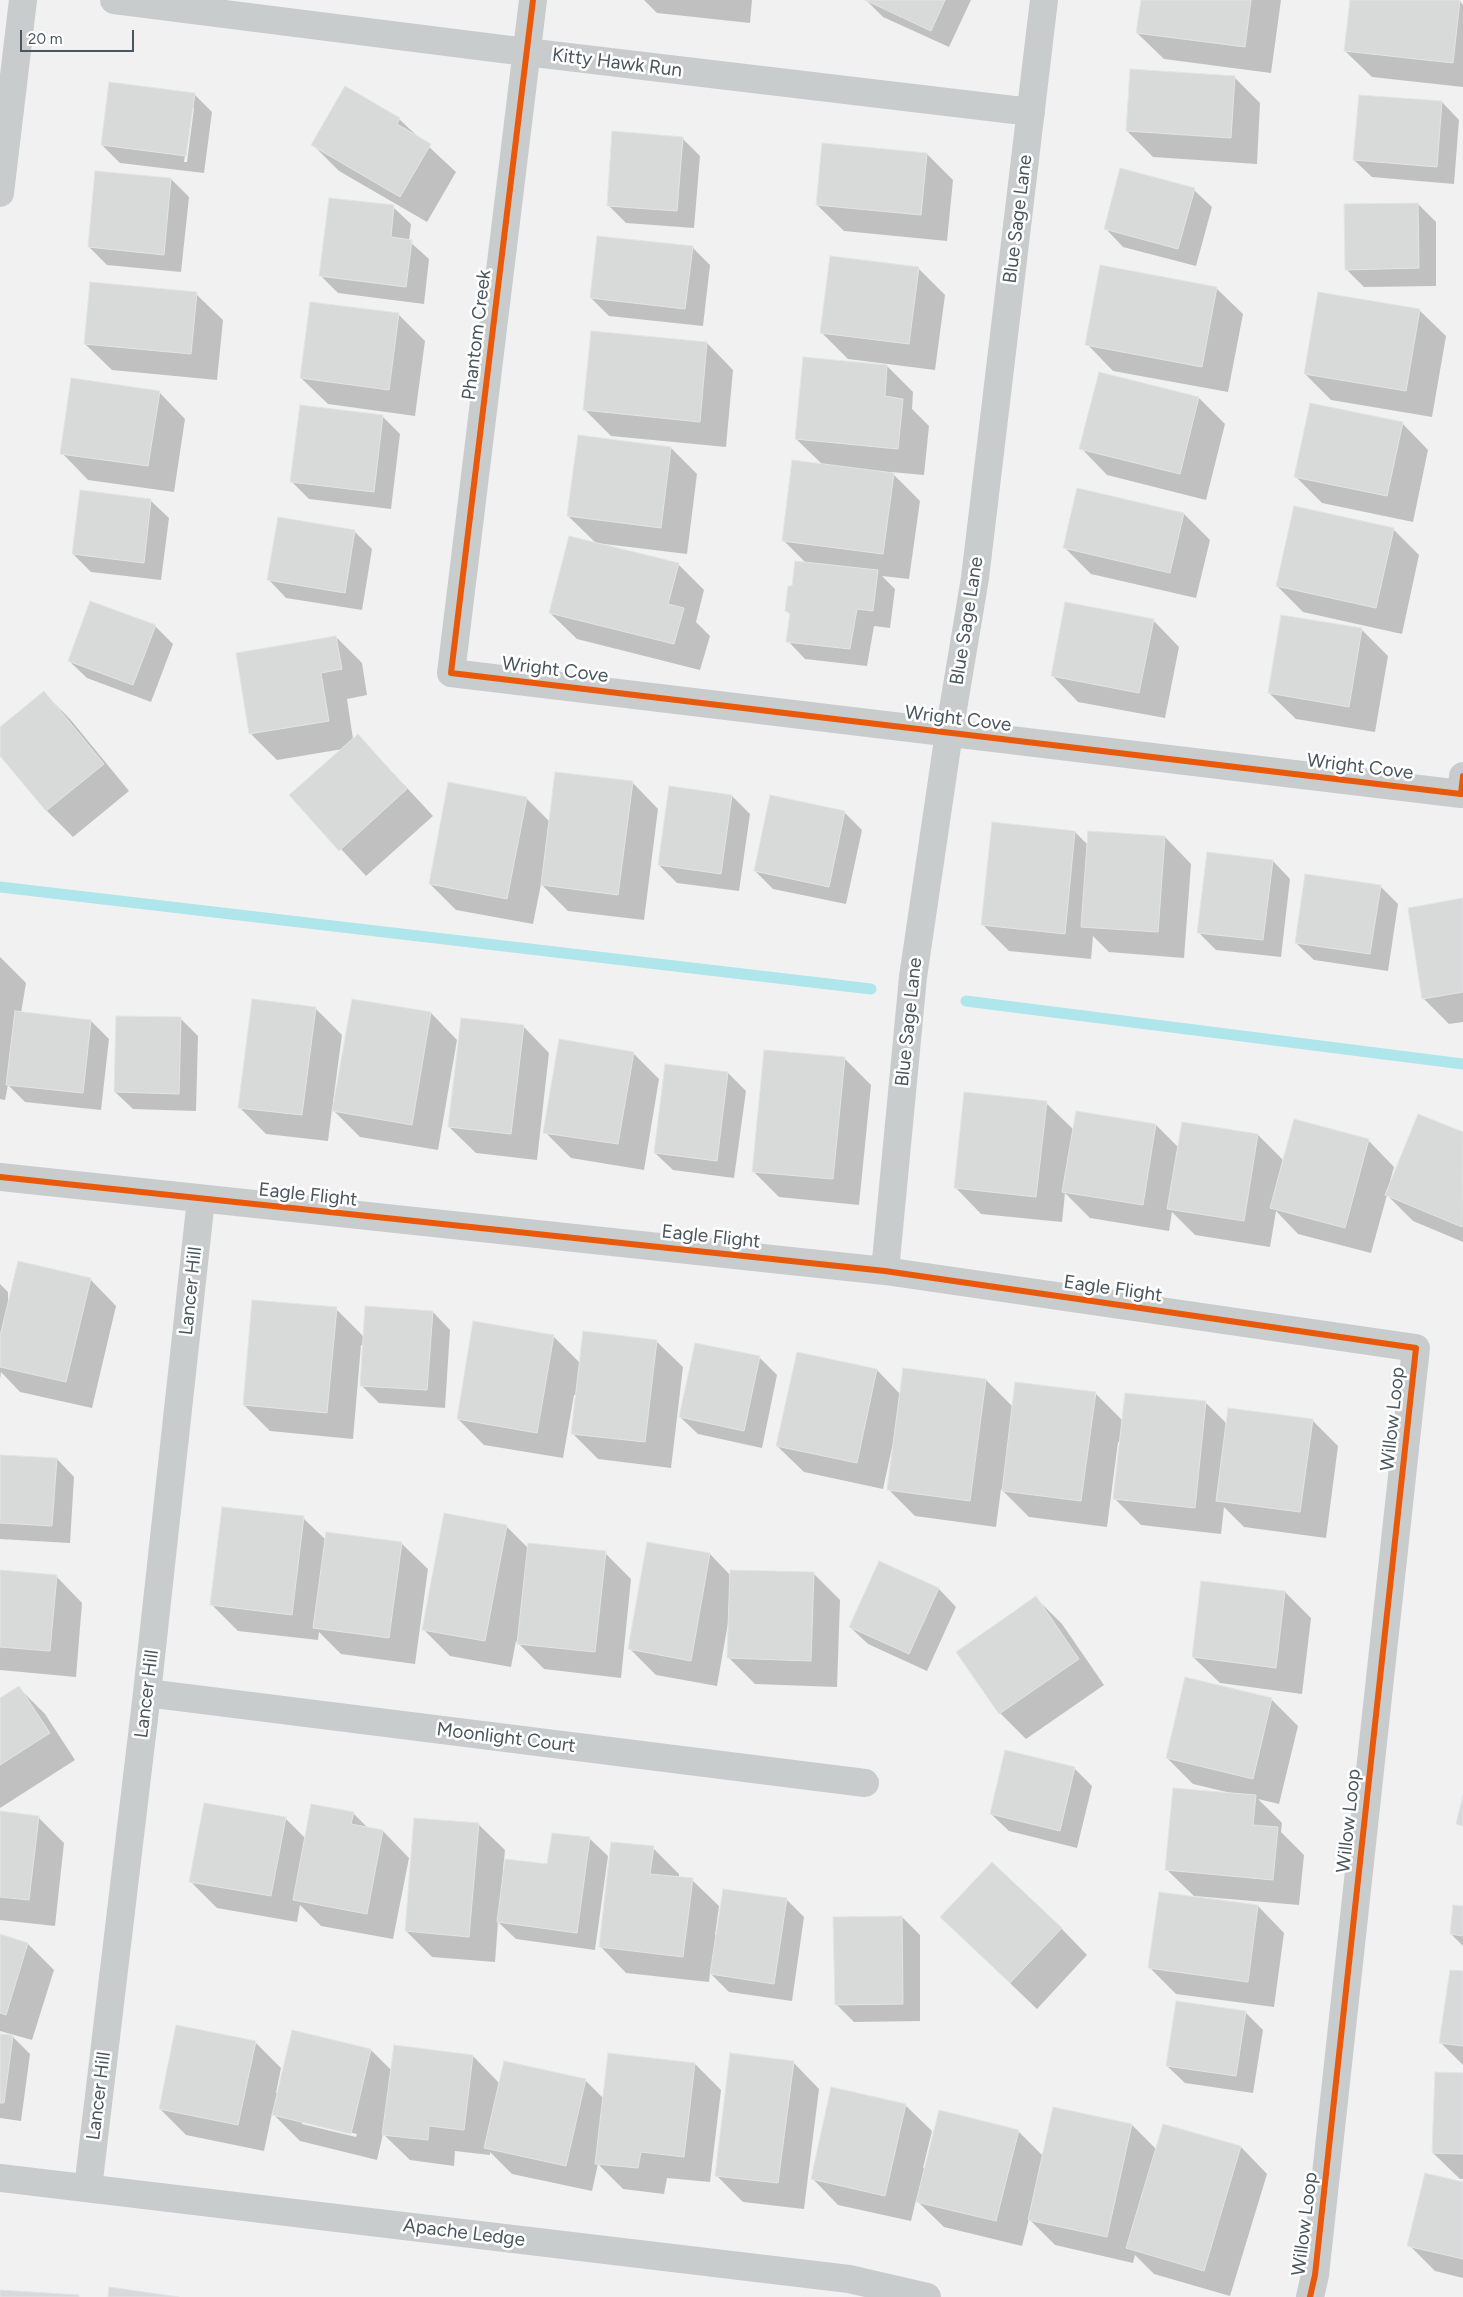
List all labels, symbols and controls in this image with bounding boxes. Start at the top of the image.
scale bar [22,20,136,52]
text: 20 m [28,30,62,48]
street label: Kitty Hawk Run [551,44,683,82]
street label: Blue Sage Lane [999,153,1037,285]
street label: Phantom Creek [458,269,496,401]
street label: Blue Sage Lane [946,555,988,687]
street label: Wright Cove [500,652,610,688]
street label: Wright Cove [903,701,1013,737]
street label: Wright Cove [1305,749,1415,785]
street label: Blue Sage Lane [891,956,927,1088]
street label: Eagle Flight [257,1178,359,1212]
street label: Eagle Flight [660,1220,762,1254]
street label: Lancer Hill [175,1246,207,1336]
street label: Eagle Flight [1062,1271,1164,1307]
street label: Willow Loop [1376,1366,1410,1472]
street label: Lancer Hill [130,1648,164,1740]
street label: Moonlight Court [435,1718,577,1758]
street label: Willow Loop [1332,1768,1366,1874]
street label: Lancer Hill [82,2050,116,2142]
street label: Willow Loop [1287,2171,1323,2277]
street label: Apache Ledge [402,2214,526,2252]

